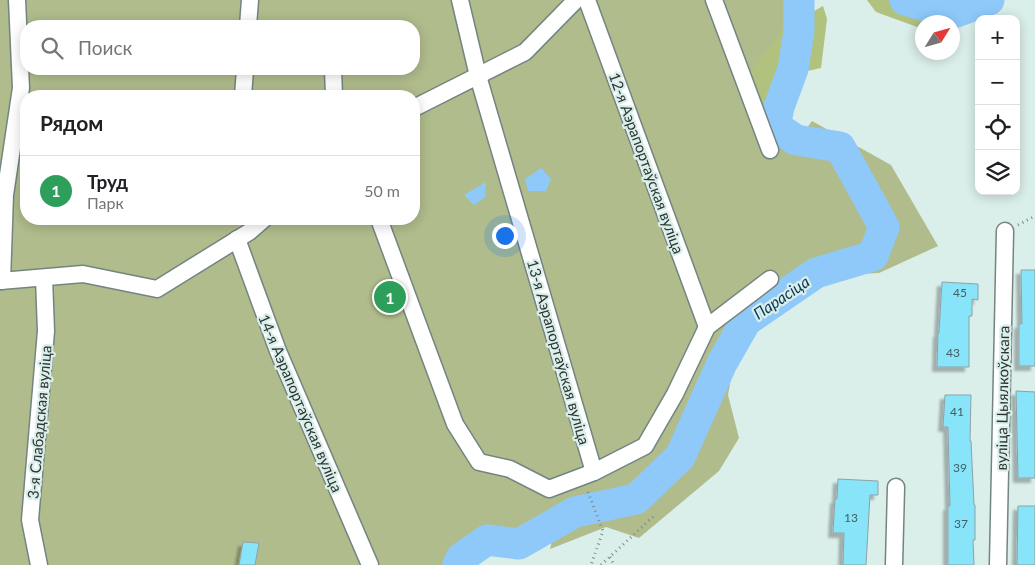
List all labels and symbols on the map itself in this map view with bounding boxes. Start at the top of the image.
north arrow [915,15,960,60]
street label: 12-я Аэрапортаўская вуліца [606,70,688,256]
your location [492,223,518,249]
street label: 13-я Аэрапортаўская вуліца [524,257,594,447]
water label: Парасіца [749,271,813,323]
pin: 1 [374,278,406,316]
house number: 45 [953,285,967,300]
street label: 14-я Аэрапортаўская вуліца [255,311,347,495]
street label: вуліца Цыялкоўскага [992,325,1012,471]
street label: 3-я Слабадская вуліца [23,345,55,499]
house number: 43 [946,345,960,360]
house number: 41 [950,404,964,419]
house number: 39 [953,460,967,475]
house number: 13 [844,510,858,525]
house number: 37 [954,516,968,531]

